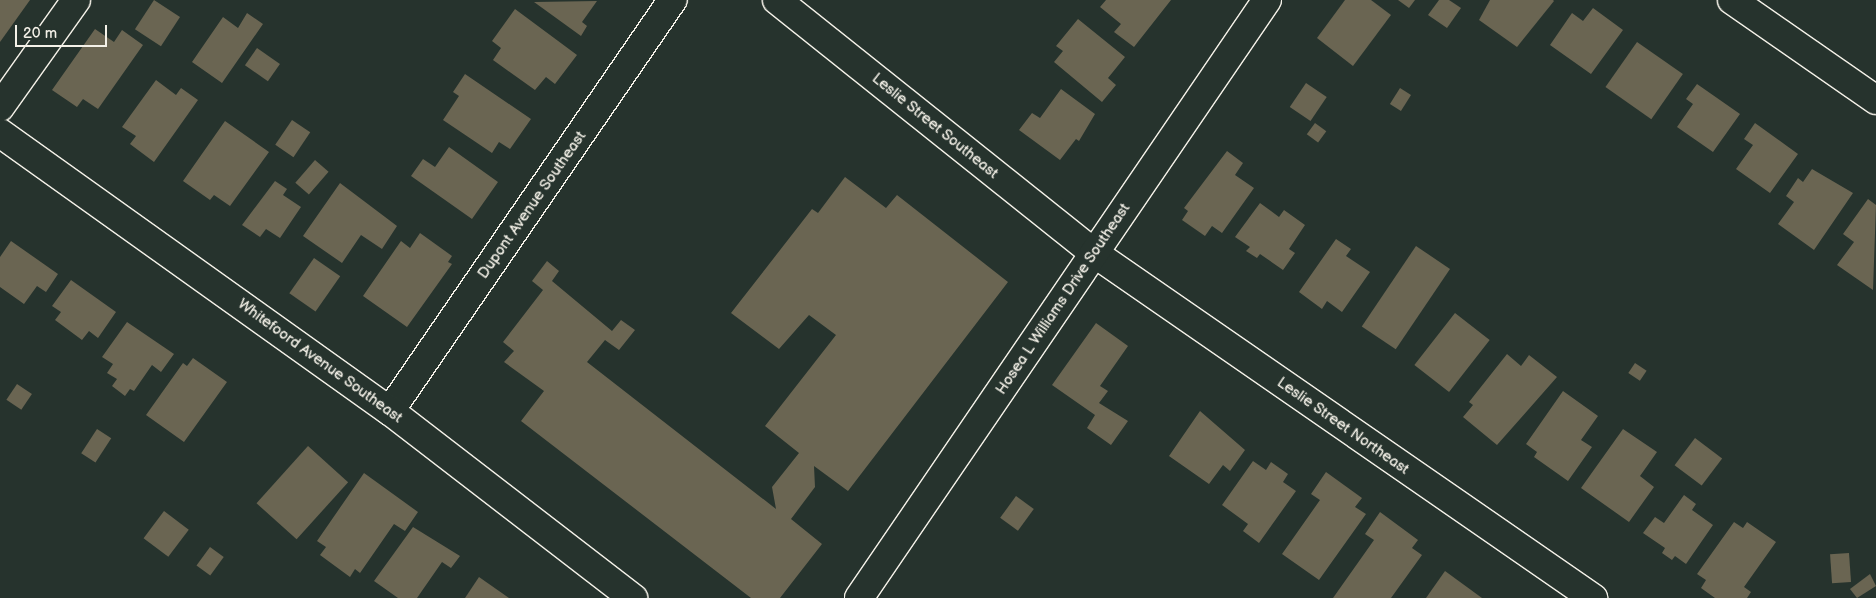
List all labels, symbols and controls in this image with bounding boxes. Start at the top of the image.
scale bar [18,15,110,47]
text: 20 m [23,24,57,43]
street label: Leslie Street Southeast [868,69,1002,183]
street label: Dupont Avenue Southeast [474,128,590,282]
street label: Hosea L Williams Drive Southeast [992,200,1134,398]
street label: Whitefoord Avenue Southeast [234,295,406,427]
street label: Leslie Street Northeast [1273,374,1413,478]

